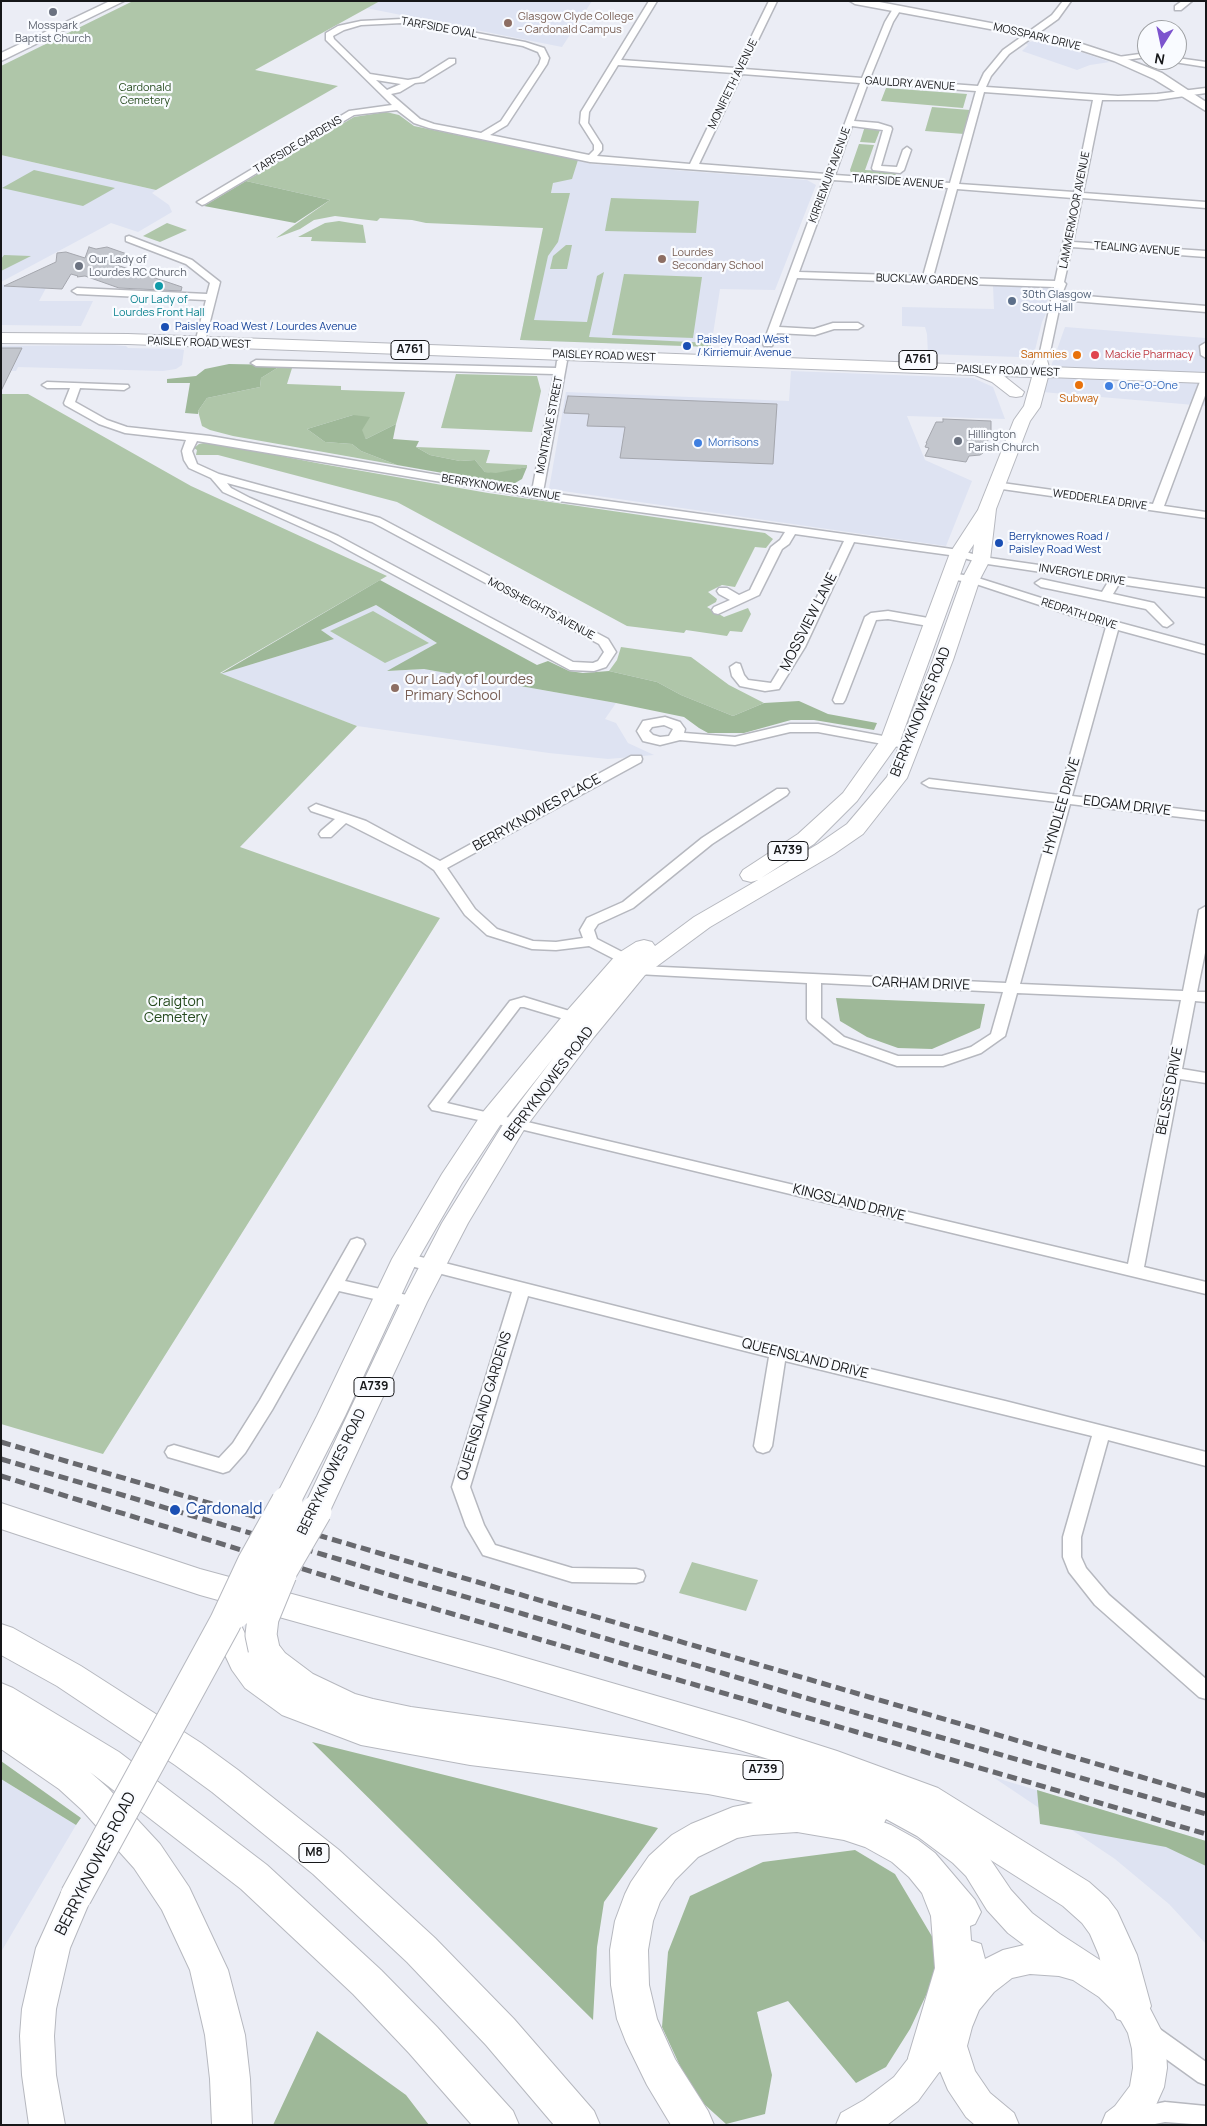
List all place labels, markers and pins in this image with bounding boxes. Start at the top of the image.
marker: Mosspark Baptist Church [47,6,59,18]
place label: Glasgow Clyde College - Cardonald Campus [518,10,634,36]
marker: Glasgow Clyde College - Cardonald Campus [502,17,514,29]
place label: Mosspark Baptist Church [15,19,91,45]
place label: Lourdes Secondary School [672,246,764,272]
place label: Our Lady of Lourdes RC Church [89,253,187,279]
marker: Lourdes Secondary School [656,253,668,265]
marker: Our Lady of Lourdes RC Church [73,260,85,272]
marker: Our Lady of Lourdes Front Hall [153,280,165,292]
place label: 30th Glasgow Scout Hall [1022,288,1091,314]
place label: Our Lady of Lourdes Front Hall [113,293,205,319]
marker: 30th Glasgow Scout Hall [1006,295,1018,307]
place label: Paisley Road West / Lourdes Avenue [175,320,357,334]
marker: Paisley Road West / Lourdes Avenue [159,321,171,333]
place label: Paisley Road West / Kirriemuir Avenue [697,333,792,359]
marker: Paisley Road West / Kirriemuir Avenue [681,340,693,352]
place label: Sammies [1021,348,1067,362]
place label: Mackie Pharmacy [1105,348,1193,362]
marker: Sammies [1071,349,1083,361]
marker: Mackie Pharmacy [1089,349,1101,361]
marker: Subway [1073,379,1085,391]
place label: One-O-One [1119,379,1178,393]
marker: One-O-One [1103,380,1115,392]
place label: Subway [1059,392,1099,406]
place label: Hillington Parish Church [968,428,1039,454]
marker: Hillington Parish Church [952,435,964,447]
place label: Morrisons [708,436,759,450]
marker: Morrisons [692,437,704,449]
place label: Berryknowes Road / Paisley Road West [1009,530,1109,556]
marker: Berryknowes Road / Paisley Road West [993,537,1005,549]
place label: Our Lady of Lourdes Primary School [405,672,533,704]
marker: Our Lady of Lourdes Primary School [389,682,401,694]
place label: Cardonald [186,1500,262,1520]
marker: Cardonald [168,1503,182,1517]

